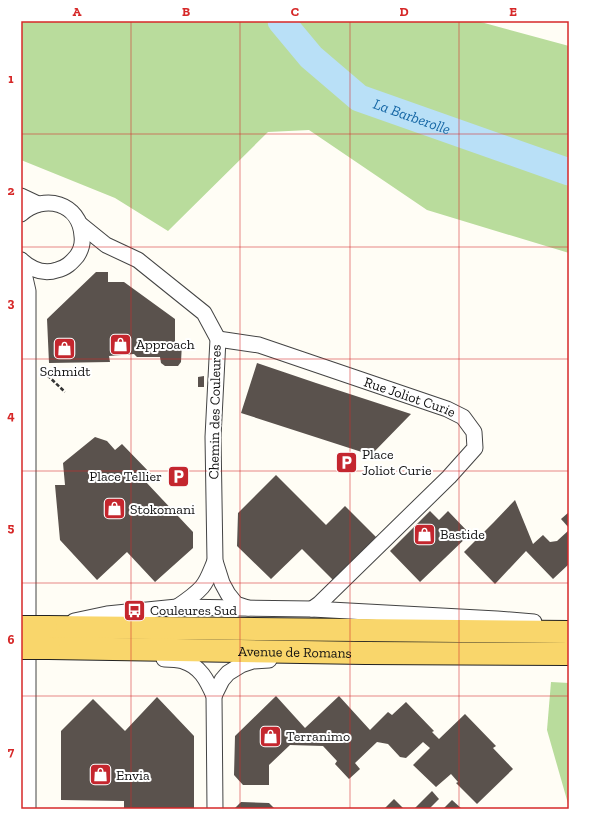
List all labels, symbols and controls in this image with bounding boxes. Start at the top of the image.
text: A [73,4,82,19]
text: B [182,4,190,19]
text: C [291,4,299,19]
text: D [399,4,409,19]
text: E [509,4,517,19]
text: 1 [8,71,14,86]
water label: La Barberolle [371,95,453,138]
text: 2 [8,183,15,198]
text: 3 [8,295,15,310]
shop icon: Approach [107,331,133,357]
shop icon: Schmidt [52,336,78,362]
place label: Approach [136,336,195,353]
street label: Chemin des Couleures [205,344,225,480]
place label: Schmidt [40,363,91,380]
street label: Rue Joliot Curie [362,373,459,421]
text: 4 [7,408,15,423]
place label: Place Joliot Curie [362,446,432,479]
parking icon: Place Joliot Curie [334,449,360,475]
parking icon: Place Tellier [165,463,191,489]
place label: Place Tellier [89,468,162,485]
shop icon: Stokomani [101,496,127,522]
place label: Stokomani [130,501,195,518]
text: 5 [8,520,15,535]
shop icon: Bastide [412,521,438,547]
place label: Bastide [440,526,485,543]
bus stop icon: Couleures Sud [122,597,148,623]
place label: Couleures Sud [150,602,237,619]
text: 6 [8,632,15,647]
street label: Avenue de Romans [238,642,352,661]
shop icon: Terranimo [257,723,283,749]
place label: Terranimo [286,728,350,745]
text: 7 [8,744,15,759]
shop icon: Envia [88,762,114,788]
place label: Envia [116,767,150,784]

